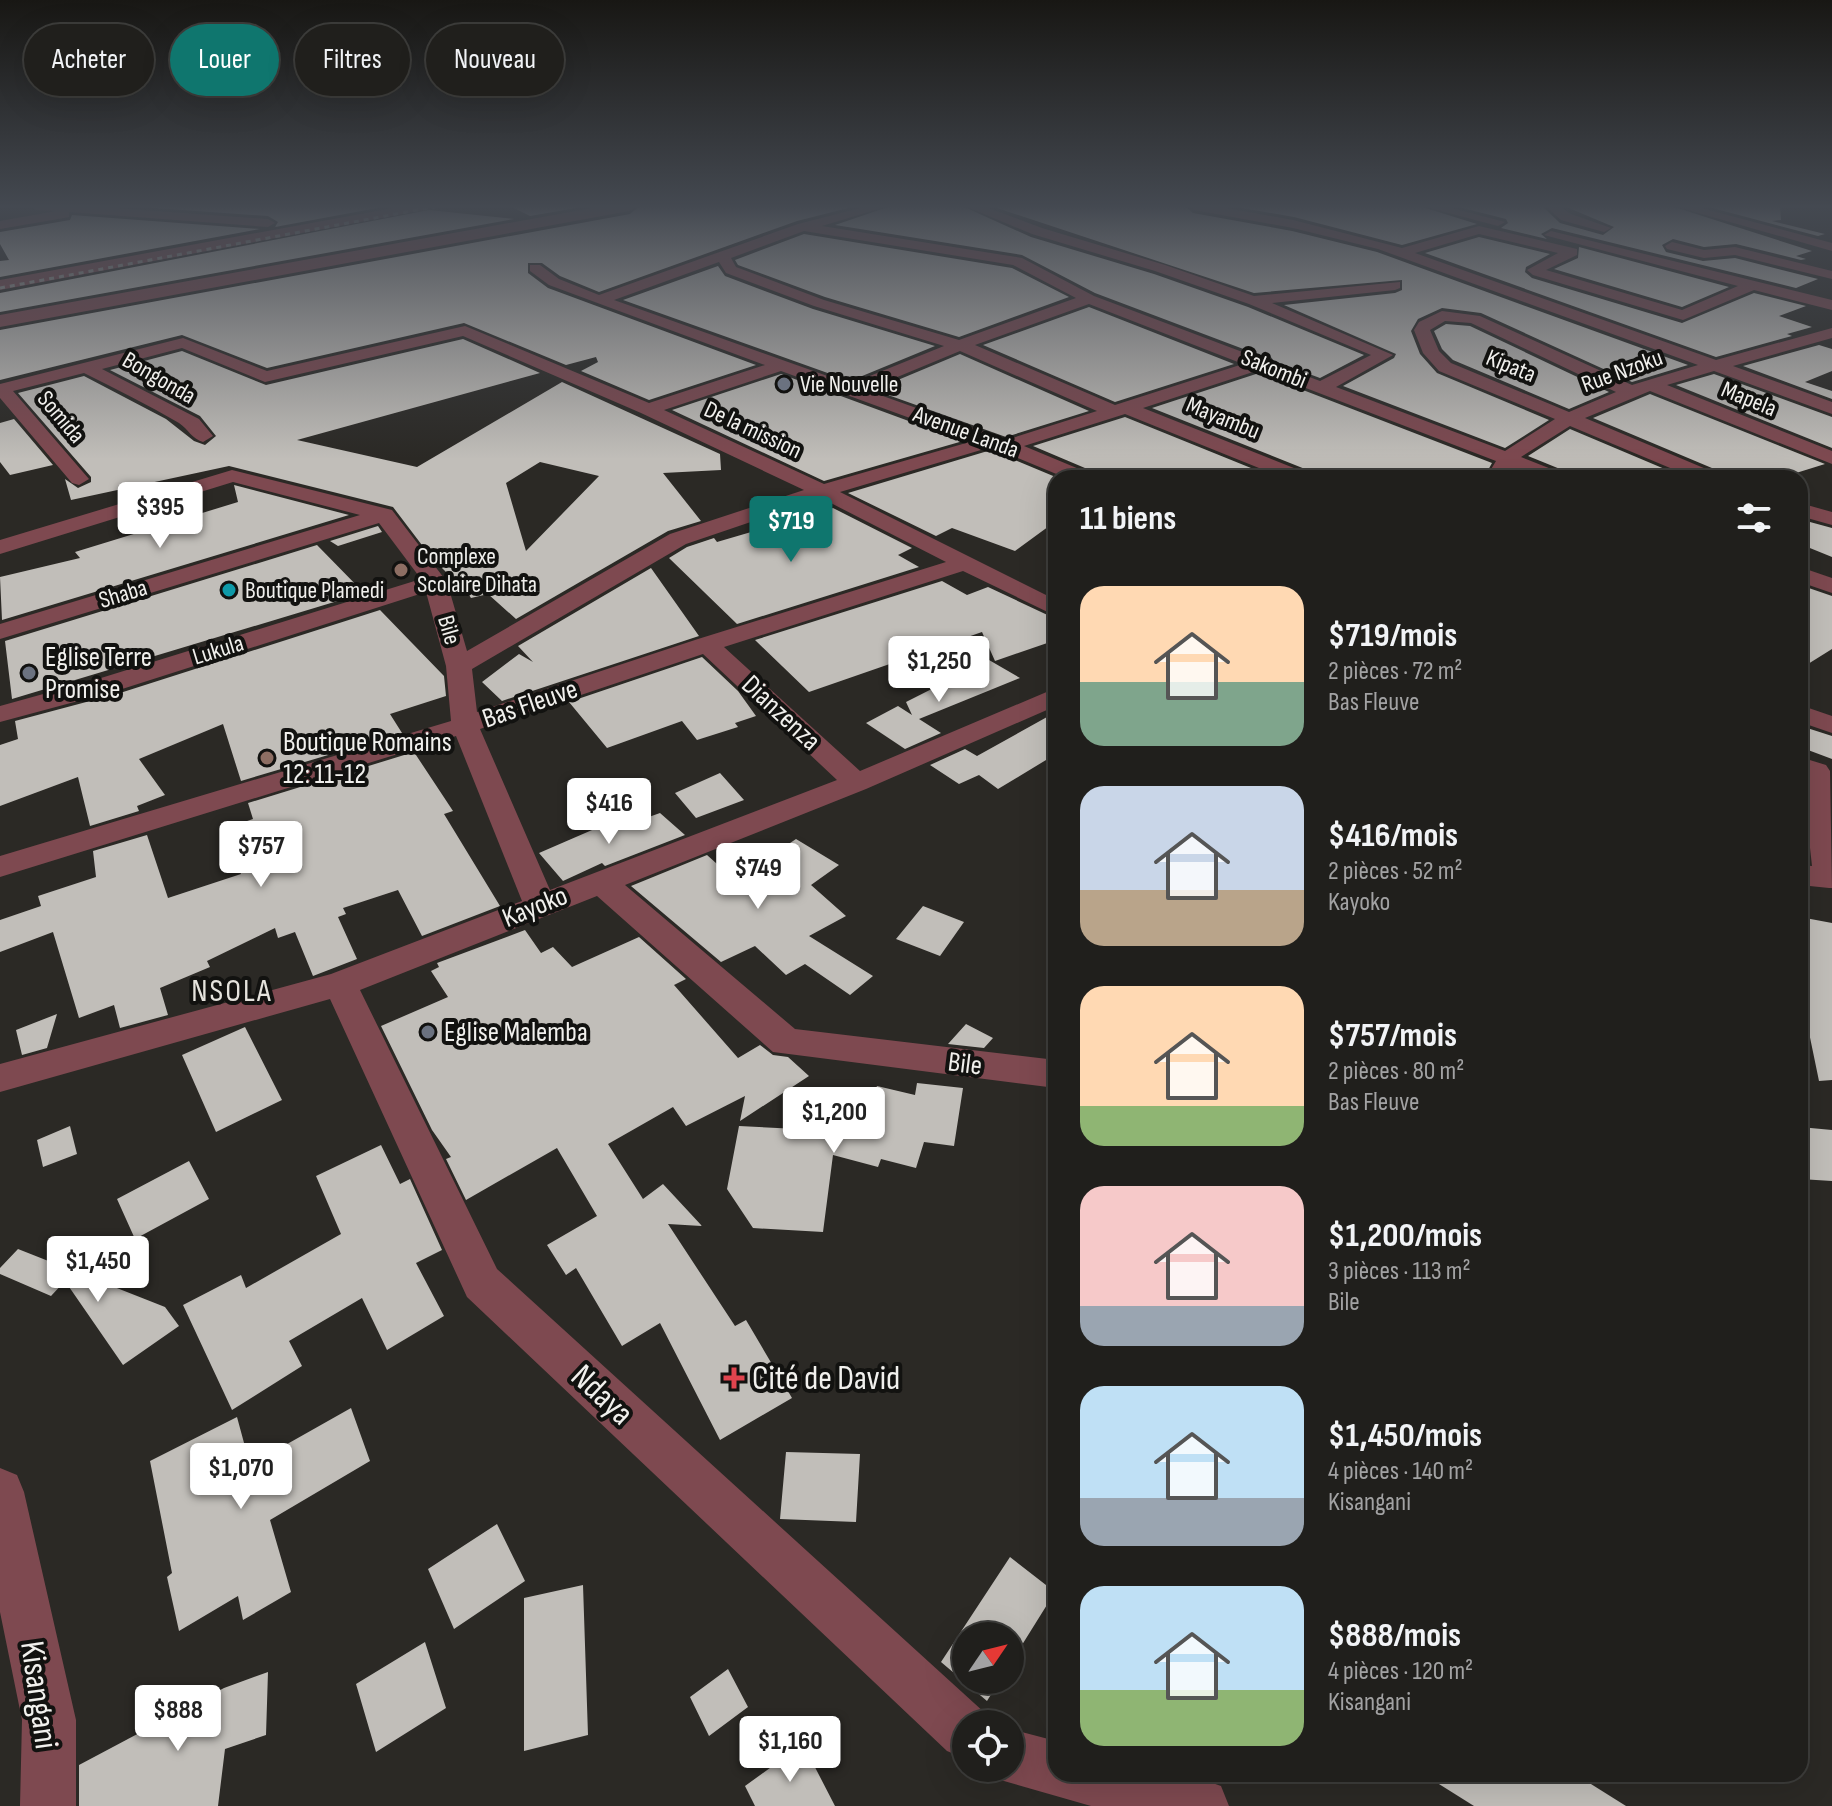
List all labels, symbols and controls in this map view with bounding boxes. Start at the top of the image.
chip: Acheter [24,24,154,96]
chip: Louer [170,24,279,96]
chip: Filtres [295,24,410,96]
chip: Nouveau [426,24,564,96]
street label: Sakombi [1237,343,1311,395]
street label: Kipata [1482,343,1540,389]
street label: Rue Nzoku [1577,343,1667,399]
street label: Bongonda [117,345,201,411]
place label: Vie Nouvelle [800,370,898,399]
marker: Vie Nouvelle [775,375,793,393]
street label: Mapela [1717,375,1781,423]
street label: Somida [31,385,91,449]
street label: Mayambu [1182,390,1264,446]
street label: De la mission [700,395,806,465]
street label: Avenue Landa [908,399,1023,464]
pin: $395 [113,482,207,550]
text: $395 [136,492,184,523]
pin: $719 [744,496,838,564]
icon: filters [1732,496,1776,540]
text: 11 biens [1080,498,1176,539]
text: $719 [767,506,815,537]
place label: Complexe Scolaire Dihata [417,542,537,599]
marker: Complexe Scolaire Dihata [392,561,410,579]
street label: Shaba [95,573,151,615]
place label: Boutique Plamedi [245,576,384,605]
marker: Boutique Plamedi [220,581,238,599]
street label: Bile [431,612,467,648]
text: $719/mois [1328,615,1457,656]
icon: home [1144,618,1240,714]
street label: Lukula [189,629,247,671]
pin: $1,250 [874,636,1004,704]
place label: Eglise Terre Promise [45,641,152,706]
text: $1,250 [906,646,972,677]
text: 2 pièces · 72 m² [1328,656,1462,687]
marker: Eglise Terre Promise [20,664,38,682]
street label: Dianzenza [735,668,827,758]
street label: Bas Fleuve [478,672,582,736]
text: Bas Fleuve [1328,687,1419,718]
place label: Boutique Romains 12: 11-12 [283,726,452,791]
marker: Boutique Romains 12: 11-12 [258,749,276,767]
pin: $416 [562,778,656,846]
text: $416 [585,788,633,819]
text: $416/mois [1328,815,1458,856]
icon: home [1144,818,1240,914]
pin: $757 [214,821,308,889]
text: $757 [237,831,285,862]
pin: $749 [711,843,805,911]
text: $749 [734,853,782,884]
text: 2 pièces · 52 m² [1328,856,1462,887]
street label: Kayoko [498,879,572,935]
text: Kayoko [1328,887,1390,918]
district label: NSOLA [191,972,273,1011]
text: $757/mois [1328,1015,1457,1056]
place label: Eglise Malemba [444,1016,588,1049]
icon: home [1144,1018,1240,1114]
marker: Eglise Malemba [419,1023,437,1041]
street label: Bile [946,1046,984,1082]
text: 2 pièces · 80 m² [1328,1056,1464,1087]
pin: $1,200 [769,1087,899,1155]
text: Bas Fleuve [1328,1087,1419,1118]
text: $1,200 [801,1097,867,1128]
text: $1,200/mois [1328,1215,1482,1256]
icon: home [1144,1218,1240,1314]
pin: $1,450 [33,1236,163,1304]
text: $1,450 [65,1246,131,1277]
text: 3 pièces · 113 m² [1328,1256,1471,1287]
text: Bile [1328,1287,1360,1318]
street label: Ndaya [562,1356,642,1434]
place label: Cité de David [752,1358,900,1399]
marker: Cité de David [723,1367,745,1389]
text: $1,450/mois [1328,1415,1482,1456]
icon: home [1144,1418,1240,1514]
pin: $1,070 [176,1443,306,1511]
text: $1,070 [208,1453,274,1484]
text: 4 pièces · 140 m² [1328,1456,1473,1487]
text: Kisangani [1328,1487,1411,1518]
text: $888/mois [1328,1615,1461,1656]
icon: home [1144,1618,1240,1714]
north arrow [952,1622,1024,1694]
map controls [952,1622,1024,1782]
street label: Kisangani [11,1638,67,1752]
text: 4 pièces · 120 m² [1328,1656,1473,1687]
pin: $888 [131,1685,225,1753]
text: Kisangani [1328,1687,1411,1718]
text: $888 [153,1695,203,1726]
button: locate [952,1710,1024,1782]
pin: $1,160 [725,1716,855,1784]
text: $1,160 [757,1726,823,1757]

